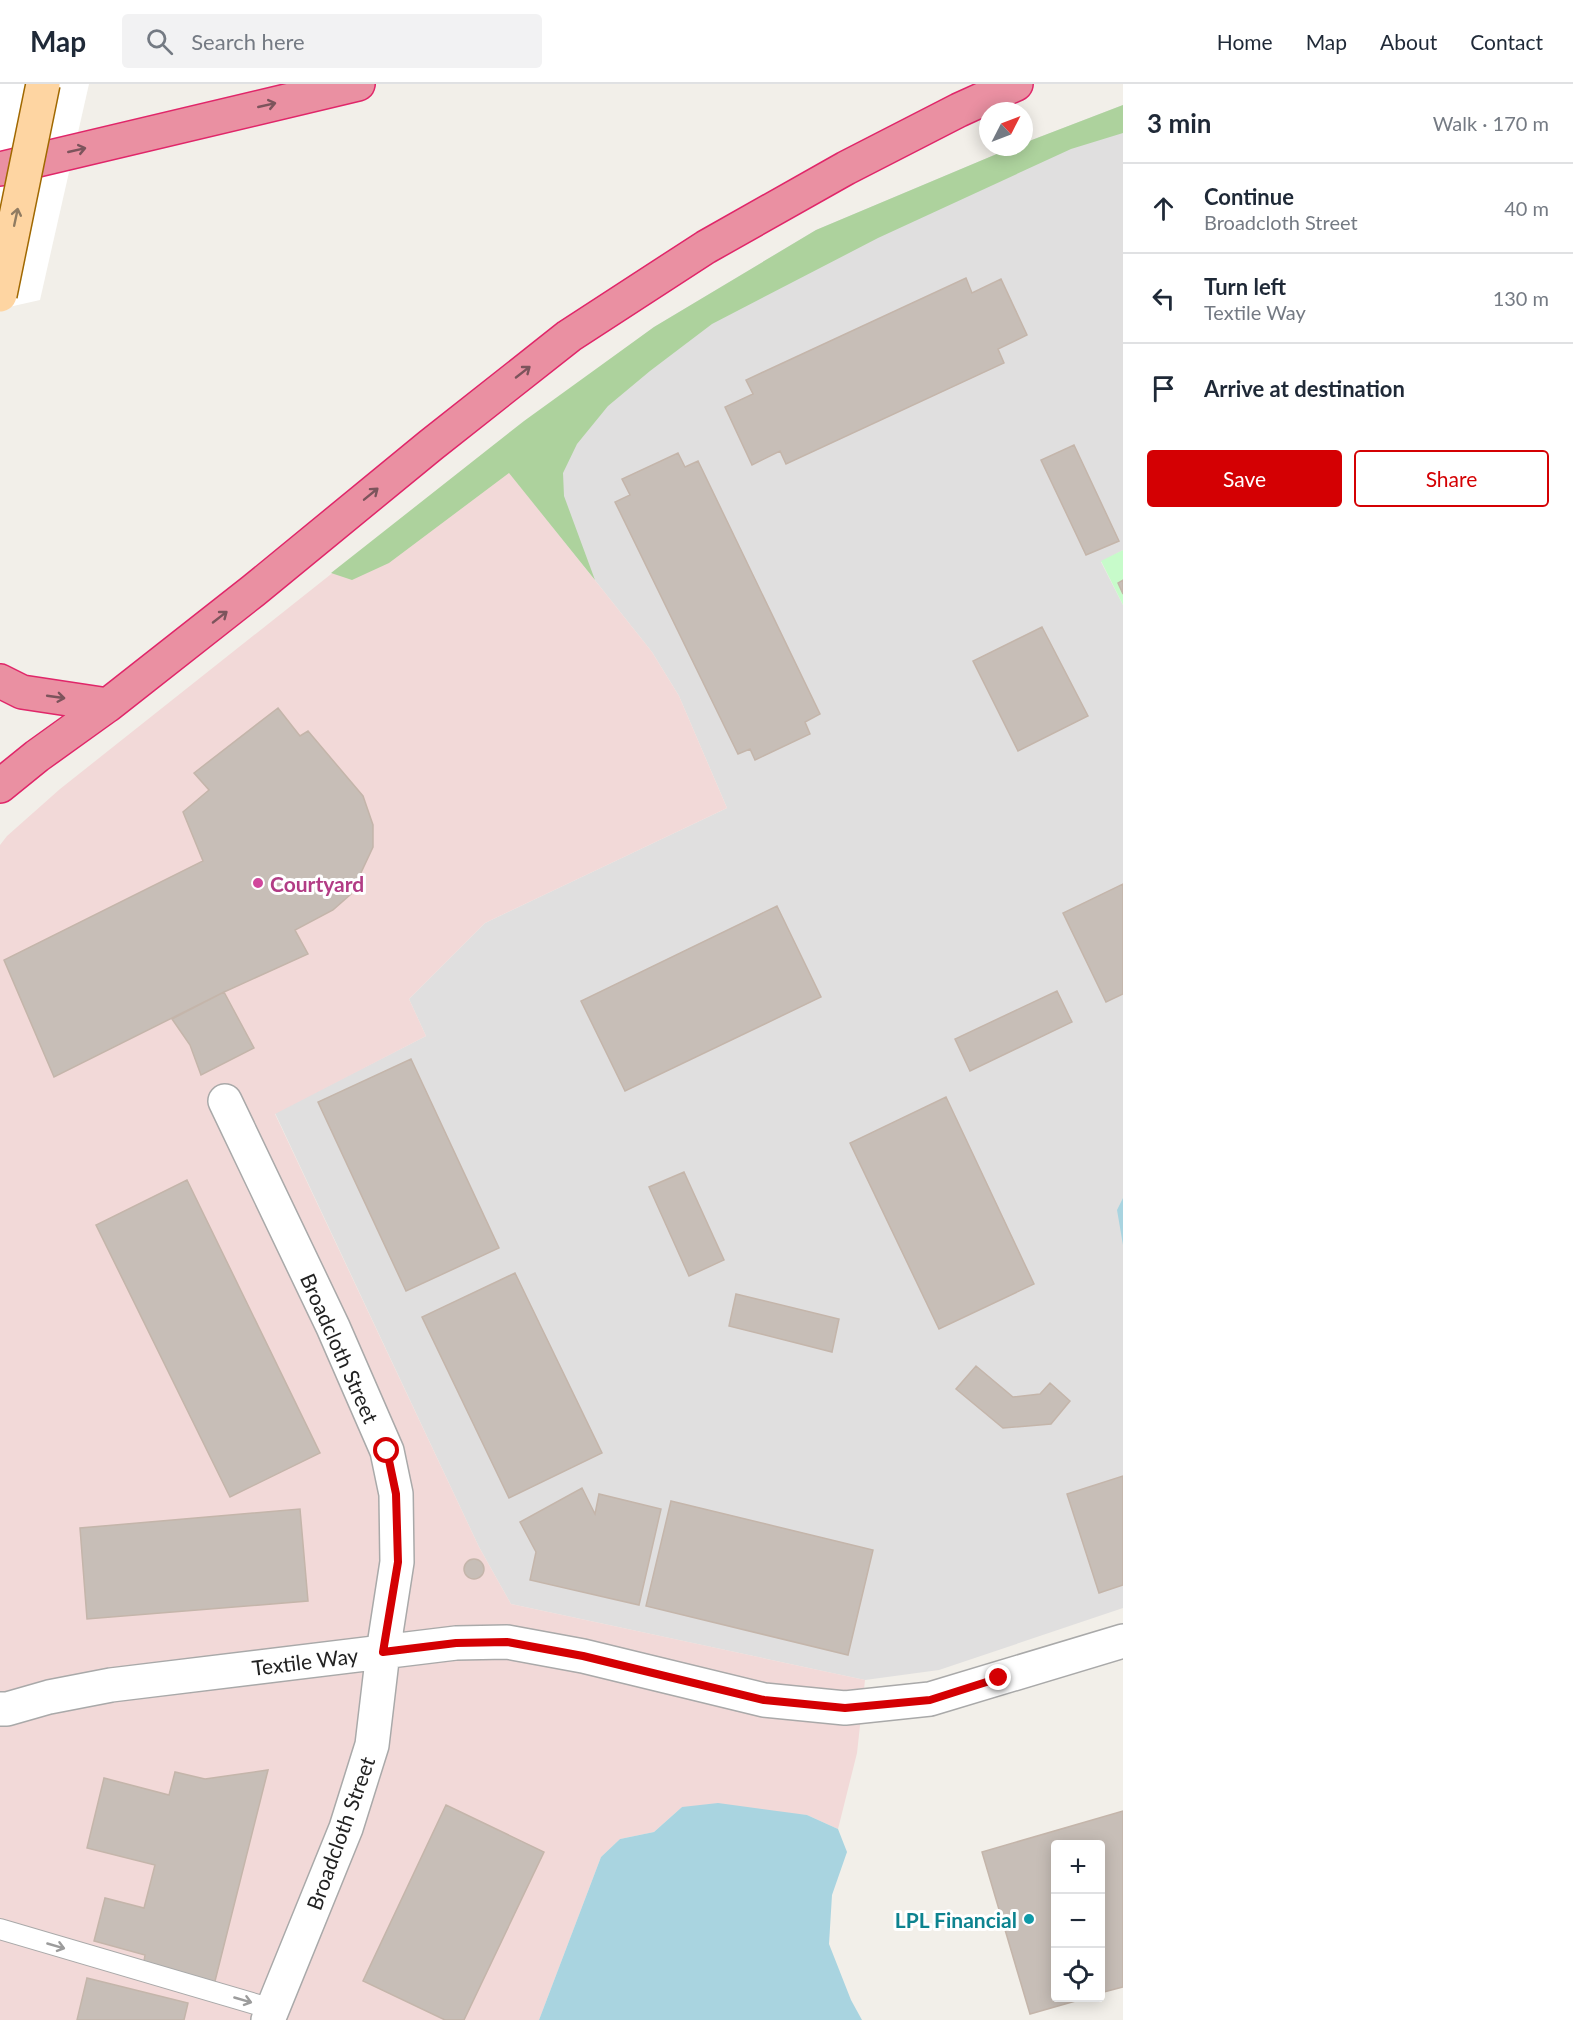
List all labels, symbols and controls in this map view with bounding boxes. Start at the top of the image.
search box [122,14,542,68]
text: Map [30,24,86,58]
icon: search [143,25,176,58]
text: Search here [191,28,305,55]
text: Home [1217,29,1273,54]
text: Map [1306,29,1347,54]
text: About [1380,29,1437,54]
text: Contact [1470,29,1543,54]
one-way arrow [257,99,276,111]
north arrow [979,102,1033,156]
text: 3 min [1147,107,1211,139]
text: Walk · 170 m [1433,111,1549,135]
one-way arrow [68,144,87,156]
text: Continue [1204,183,1294,210]
icon: ahead [1147,192,1180,225]
text: 40 m [1504,196,1549,220]
one-way arrow [11,208,22,228]
text: Broadcloth Street [1204,210,1358,234]
text: Turn left [1204,273,1286,300]
icon: left [1147,282,1180,315]
text: 130 m [1493,286,1549,310]
text: Textile Way [1204,300,1306,324]
one-way arrow [515,365,531,378]
icon: arrive [1147,372,1180,405]
text: Arrive at destination [1204,375,1405,402]
button: Save [1147,450,1342,507]
button: Share [1354,450,1549,507]
one-way arrow [363,487,378,501]
one-way arrow [212,610,228,623]
one-way arrow [45,692,65,703]
place label: Courtyard [270,871,364,896]
marker: Courtyard [251,876,265,890]
street label: Broadcloth Street [296,1269,384,1427]
route start [373,1437,399,1463]
street label: Textile Way [250,1642,360,1680]
route end [985,1664,1011,1690]
street label: Broadcloth Street [301,1753,379,1913]
map controls [1051,1840,1105,2002]
button: + [1051,1840,1105,1894]
button: − [1051,1894,1105,1948]
place label: LPL Financial [895,1907,1017,1932]
marker: LPL Financial [1022,1912,1036,1926]
one-way arrow [46,1941,65,1952]
button: locate [1051,1948,1105,2002]
one-way arrow [233,1995,252,2006]

